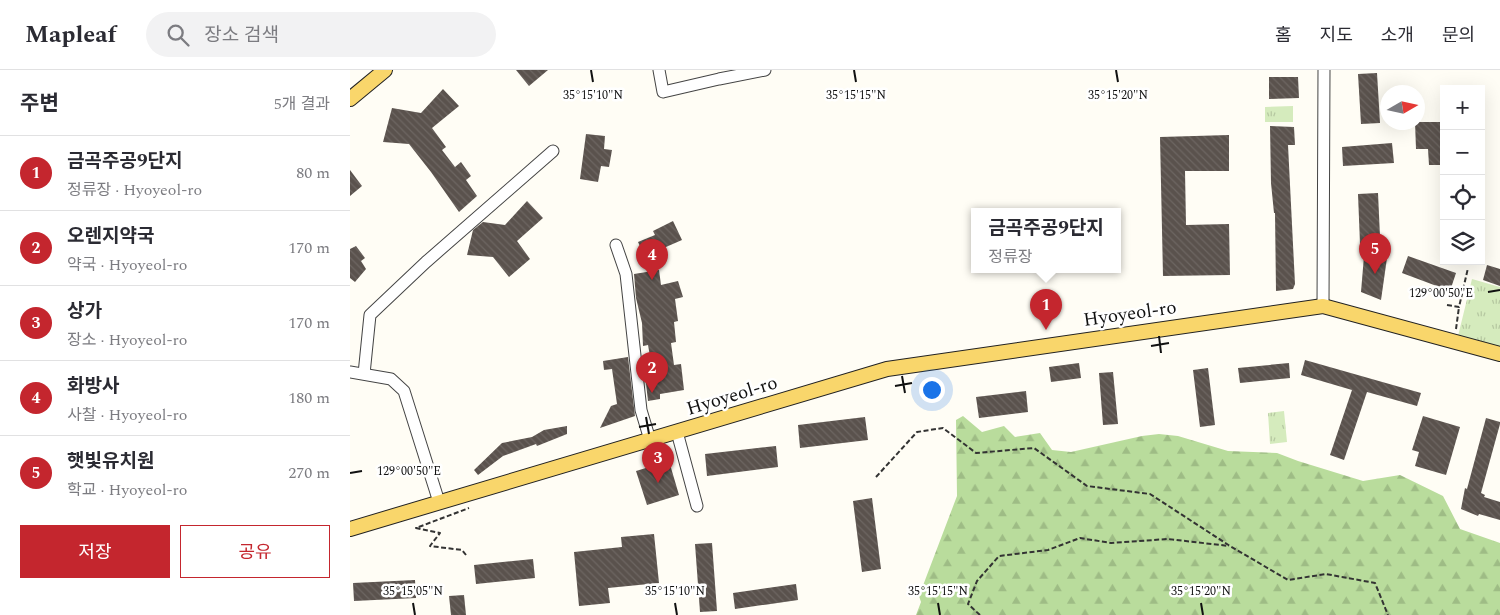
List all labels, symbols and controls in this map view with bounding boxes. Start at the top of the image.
search box [146,12,496,57]
text: Mapleaf [25,17,116,53]
icon: search [164,21,192,49]
text: 장소 검색 [204,21,279,50]
text: 홈 [1275,22,1292,49]
text: 지도 [1320,22,1353,49]
text: 소개 [1381,22,1414,49]
text: 문의 [1442,22,1475,49]
north arrow [1380,85,1425,130]
map controls [1440,85,1485,265]
button: + [1440,85,1485,130]
text: 35°15'10"N [563,86,623,105]
text: 35°15'15"N [826,86,886,105]
text: 35°15'20"N [1088,86,1148,105]
text: 주변 [20,88,59,120]
text: 5개 결과 [274,92,330,116]
button: − [1440,130,1485,175]
text: 금곡주공9단지 [67,147,183,176]
text: 1 [32,161,40,185]
text: 80 m [296,161,330,185]
button: locate [1440,175,1485,220]
text: 정류장 · Hyoyeol-ro [67,178,202,202]
popup [971,208,1121,273]
text: 금곡주공9단지 [988,214,1104,243]
button: layers [1440,220,1485,265]
text: 오렌지약국 [67,222,154,251]
pin: 5 [1359,233,1391,274]
text: 2 [32,236,40,260]
text: 170 m [288,236,330,260]
pin: 4 [636,239,668,280]
text: 정류장 [988,245,1032,269]
text: 약국 · Hyoyeol-ro [67,253,187,277]
text: 129°00'50"E [1409,284,1473,303]
pin: 1 [1030,289,1062,330]
street label: Hyoyeol-ro [1082,293,1178,335]
text: 상가 [67,297,102,326]
text: 3 [32,311,40,335]
text: 170 m [288,311,330,335]
text: 장소 · Hyoyeol-ro [67,328,187,352]
pin: 2 [636,352,668,393]
street label: Hyoyeol-ro [683,368,781,424]
text: 화방사 [67,372,119,401]
your location [919,377,945,403]
text: 4 [32,386,40,410]
text: 180 m [288,386,330,410]
text: 사찰 · Hyoyeol-ro [67,403,187,427]
pin: 3 [642,442,674,483]
text: 햇빛유치원 [67,447,154,476]
text: 5 [32,461,40,485]
text: 270 m [288,461,330,485]
text: 129°00'50"E [377,462,441,481]
text: 학교 · Hyoyeol-ro [67,478,187,502]
button: 저장 [20,525,170,578]
button: 공유 [180,525,330,578]
text: 35°15'05"N [383,582,443,601]
text: 35°15'10"N [645,582,705,601]
text: 35°15'15"N [908,582,968,601]
text: 35°15'20"N [1171,582,1231,601]

